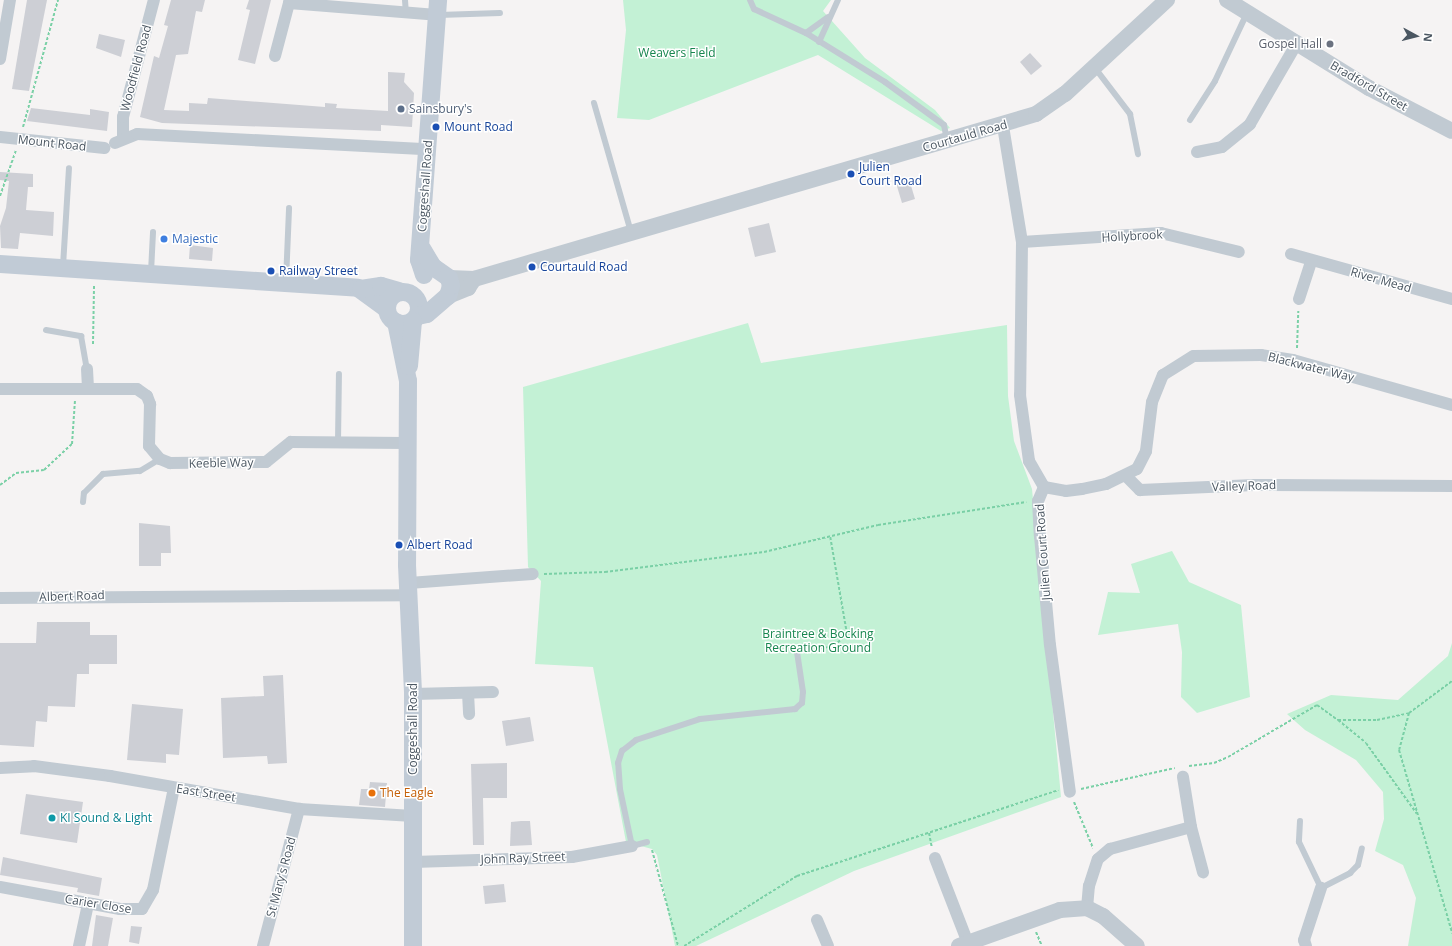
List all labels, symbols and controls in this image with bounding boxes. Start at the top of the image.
north arrow [1396,16,1436,56]
street label: Woodfield Road [118,23,154,113]
text: N [1420,32,1436,43]
place label: Gospel Hall [1259,37,1322,51]
marker: Gospel Hall [1325,39,1335,49]
park label: Weavers Field [638,46,716,60]
street label: Bradford Street [1328,58,1410,114]
place label: Sainsbury's [409,102,472,116]
marker: Sainsbury's [396,104,406,114]
street label: Courtauld Road [921,117,1009,155]
place label: Mount Road [444,120,513,134]
marker: Mount Road [431,122,441,132]
street label: Mount Road [17,132,87,154]
street label: Coggeshall Road [415,140,435,232]
place label: Julien Court Road [859,160,922,188]
marker: Julien Court Road [846,169,856,179]
street label: Hollybrook [1101,227,1163,245]
place label: Majestic [172,232,218,246]
marker: Majestic [159,234,169,244]
place label: Courtauld Road [540,260,627,274]
marker: Courtauld Road [527,262,537,272]
place label: Railway Street [279,264,358,278]
street label: River Mead [1349,264,1413,296]
marker: Railway Street [266,266,276,276]
street label: Blackwater Way [1266,349,1356,385]
street label: Keeble Way [188,455,254,471]
street label: Valley Road [1212,478,1276,494]
street label: Julien Court Road [1032,503,1054,601]
place label: Albert Road [407,538,473,552]
marker: Albert Road [394,540,404,550]
street label: Albert Road [39,588,105,604]
park label: Braintree & Bocking Recreation Ground [762,627,874,655]
street label: Coggeshall Road [406,683,420,775]
street label: East Street [175,781,237,805]
place label: The Eagle [380,786,433,800]
marker: The Eagle [367,788,377,798]
place label: KI Sound & Light [60,811,152,825]
marker: KI Sound & Light [47,813,57,823]
street label: St Mary's Road [263,835,299,919]
street label: John Ray Street [480,849,566,867]
street label: Carier Close [64,892,132,916]

